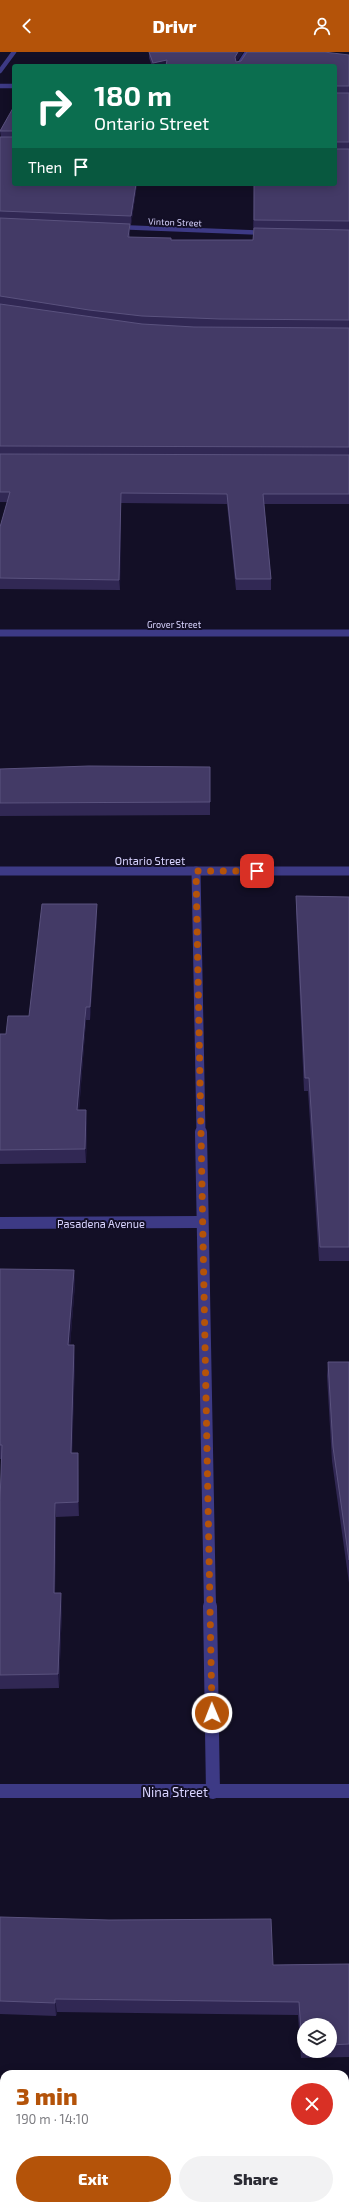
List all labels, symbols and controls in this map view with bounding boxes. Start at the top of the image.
icon: back [16,15,38,37]
text: Drivr [152,15,197,37]
icon: person [311,15,333,37]
text: 180 m [94,78,172,112]
icon: right [28,80,80,132]
text: Ontario Street [94,112,209,134]
icon: arrive [70,156,92,178]
text: Then [28,158,62,176]
street label: Vinton Street [148,216,203,228]
street label: Grover Street [147,619,202,630]
street label: Ontario Street [115,854,185,867]
pin [240,854,274,888]
icon: arrive [246,860,268,882]
street label: Pasadena Avenue [57,1217,145,1230]
position arrow [191,1692,233,1734]
street label: Nina Street [142,1784,208,1800]
map controls [297,2018,337,2058]
button: layers [297,2018,337,2058]
text: 3 min [16,2081,78,2110]
button: close [291,2083,333,2125]
text: 190 m · 14:10 [16,2111,89,2127]
button: Exit [16,2156,171,2202]
button: Share [179,2156,333,2202]

